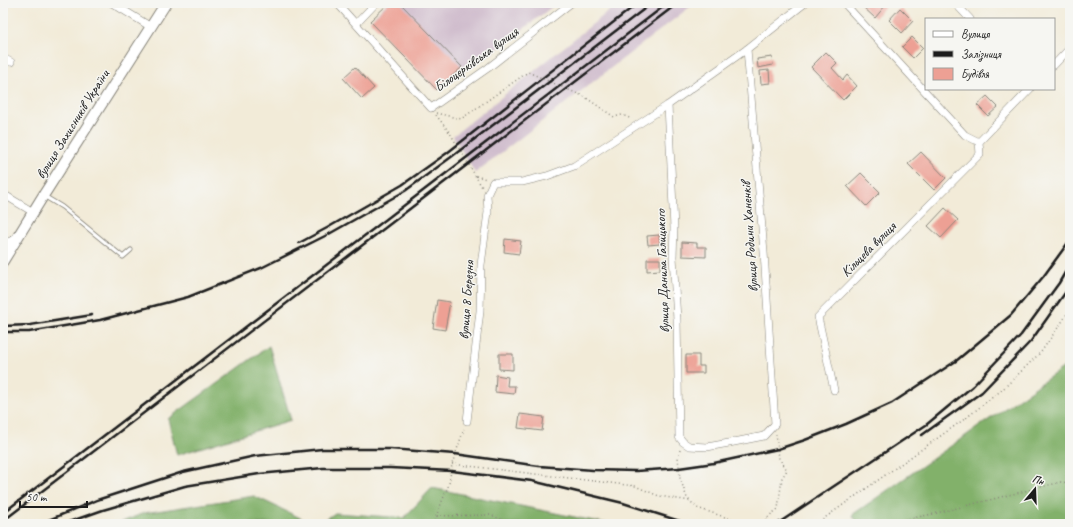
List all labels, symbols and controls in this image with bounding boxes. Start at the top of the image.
legend [925,18,1055,90]
street label: Білоцерківська вулиця [431,23,522,96]
text: Вулиця [961,26,990,42]
text: Залізниця [961,46,1002,62]
street label: вулиця Захисників України [32,66,113,182]
text: Будівля [961,66,990,82]
street label: вулиця Родини Ханенків [737,177,762,293]
street label: вулиця Данила Галицького [652,208,673,333]
street label: Кільцева вулиця [837,217,900,280]
street label: вулиця 8 Березня [455,259,478,340]
north arrow [1015,469,1055,509]
text: Пн [1031,471,1047,488]
scale bar [20,483,87,509]
text: 50 m [26,489,48,505]

